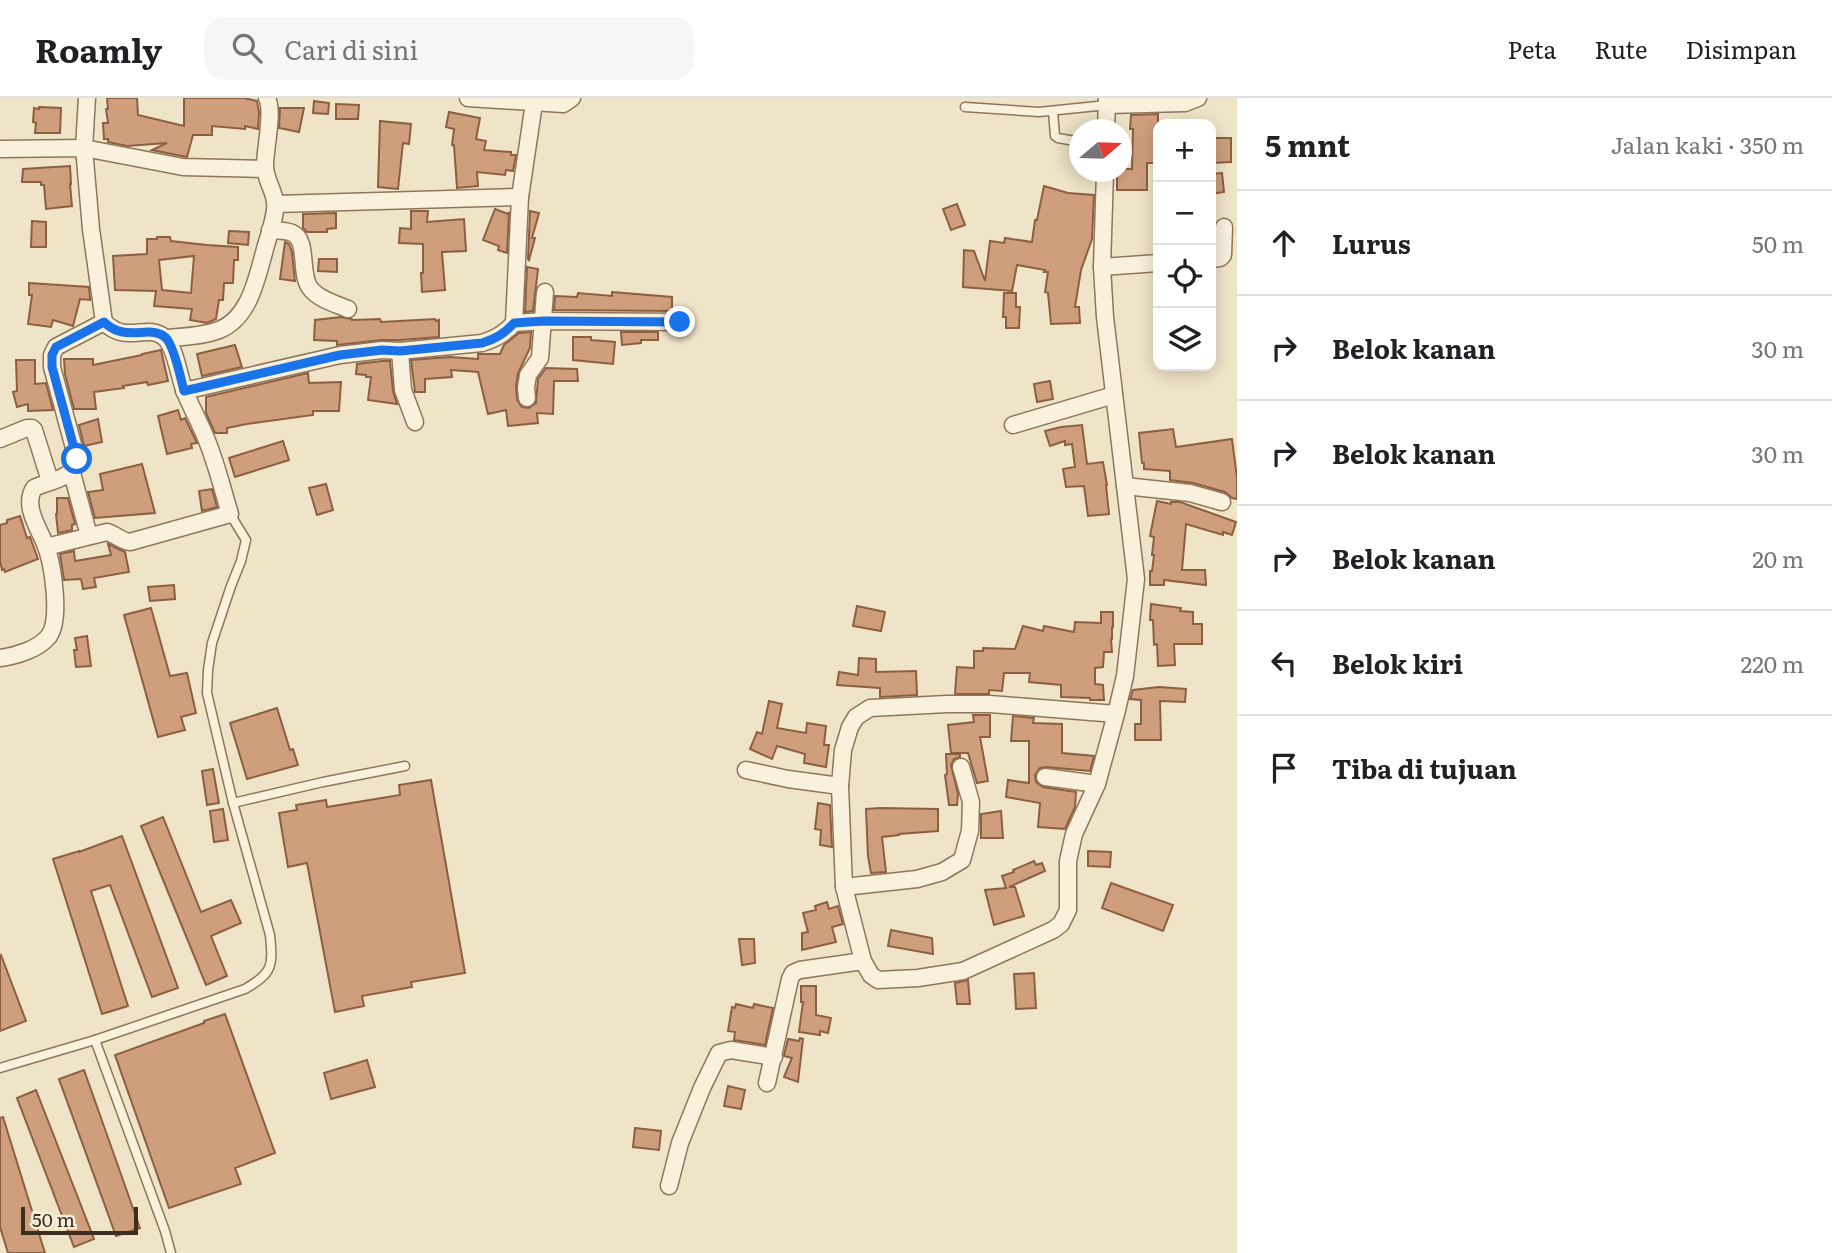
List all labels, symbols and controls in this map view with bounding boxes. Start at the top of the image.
search box [204,17,694,80]
text: Roamly [35,24,162,73]
icon: search [228,29,266,67]
text: Cari di sini [284,29,418,68]
text: Peta [1508,31,1557,66]
text: Rute [1595,31,1647,66]
text: Disimpan [1685,31,1797,66]
north arrow [1069,119,1132,182]
map controls [1153,119,1216,371]
button: + [1153,119,1216,182]
text: 5 mnt [1265,122,1350,166]
text: Jalan kaki · 350 m [1611,127,1804,161]
button: − [1153,182,1216,245]
text: Lurus [1332,223,1411,262]
icon: ahead [1265,224,1303,262]
text: 50 m [1752,226,1804,260]
button: locate [1153,245,1216,308]
route end [664,306,695,337]
button: layers [1153,308,1216,371]
text: Belok kanan [1332,328,1496,367]
icon: right [1265,329,1303,367]
text: 30 m [1751,331,1804,365]
text: Belok kanan [1332,433,1496,472]
icon: right [1265,434,1303,472]
text: 30 m [1751,436,1804,470]
route start [61,443,92,474]
text: Belok kanan [1332,538,1496,577]
icon: right [1265,539,1303,577]
text: 20 m [1752,541,1804,575]
text: Belok kiri [1332,643,1463,682]
icon: left [1265,644,1303,682]
text: 220 m [1740,646,1804,680]
text: Tiba di tujuan [1332,748,1517,787]
icon: arrive [1265,749,1303,787]
scale bar [21,1204,138,1236]
text: 50 m [32,1205,75,1233]

